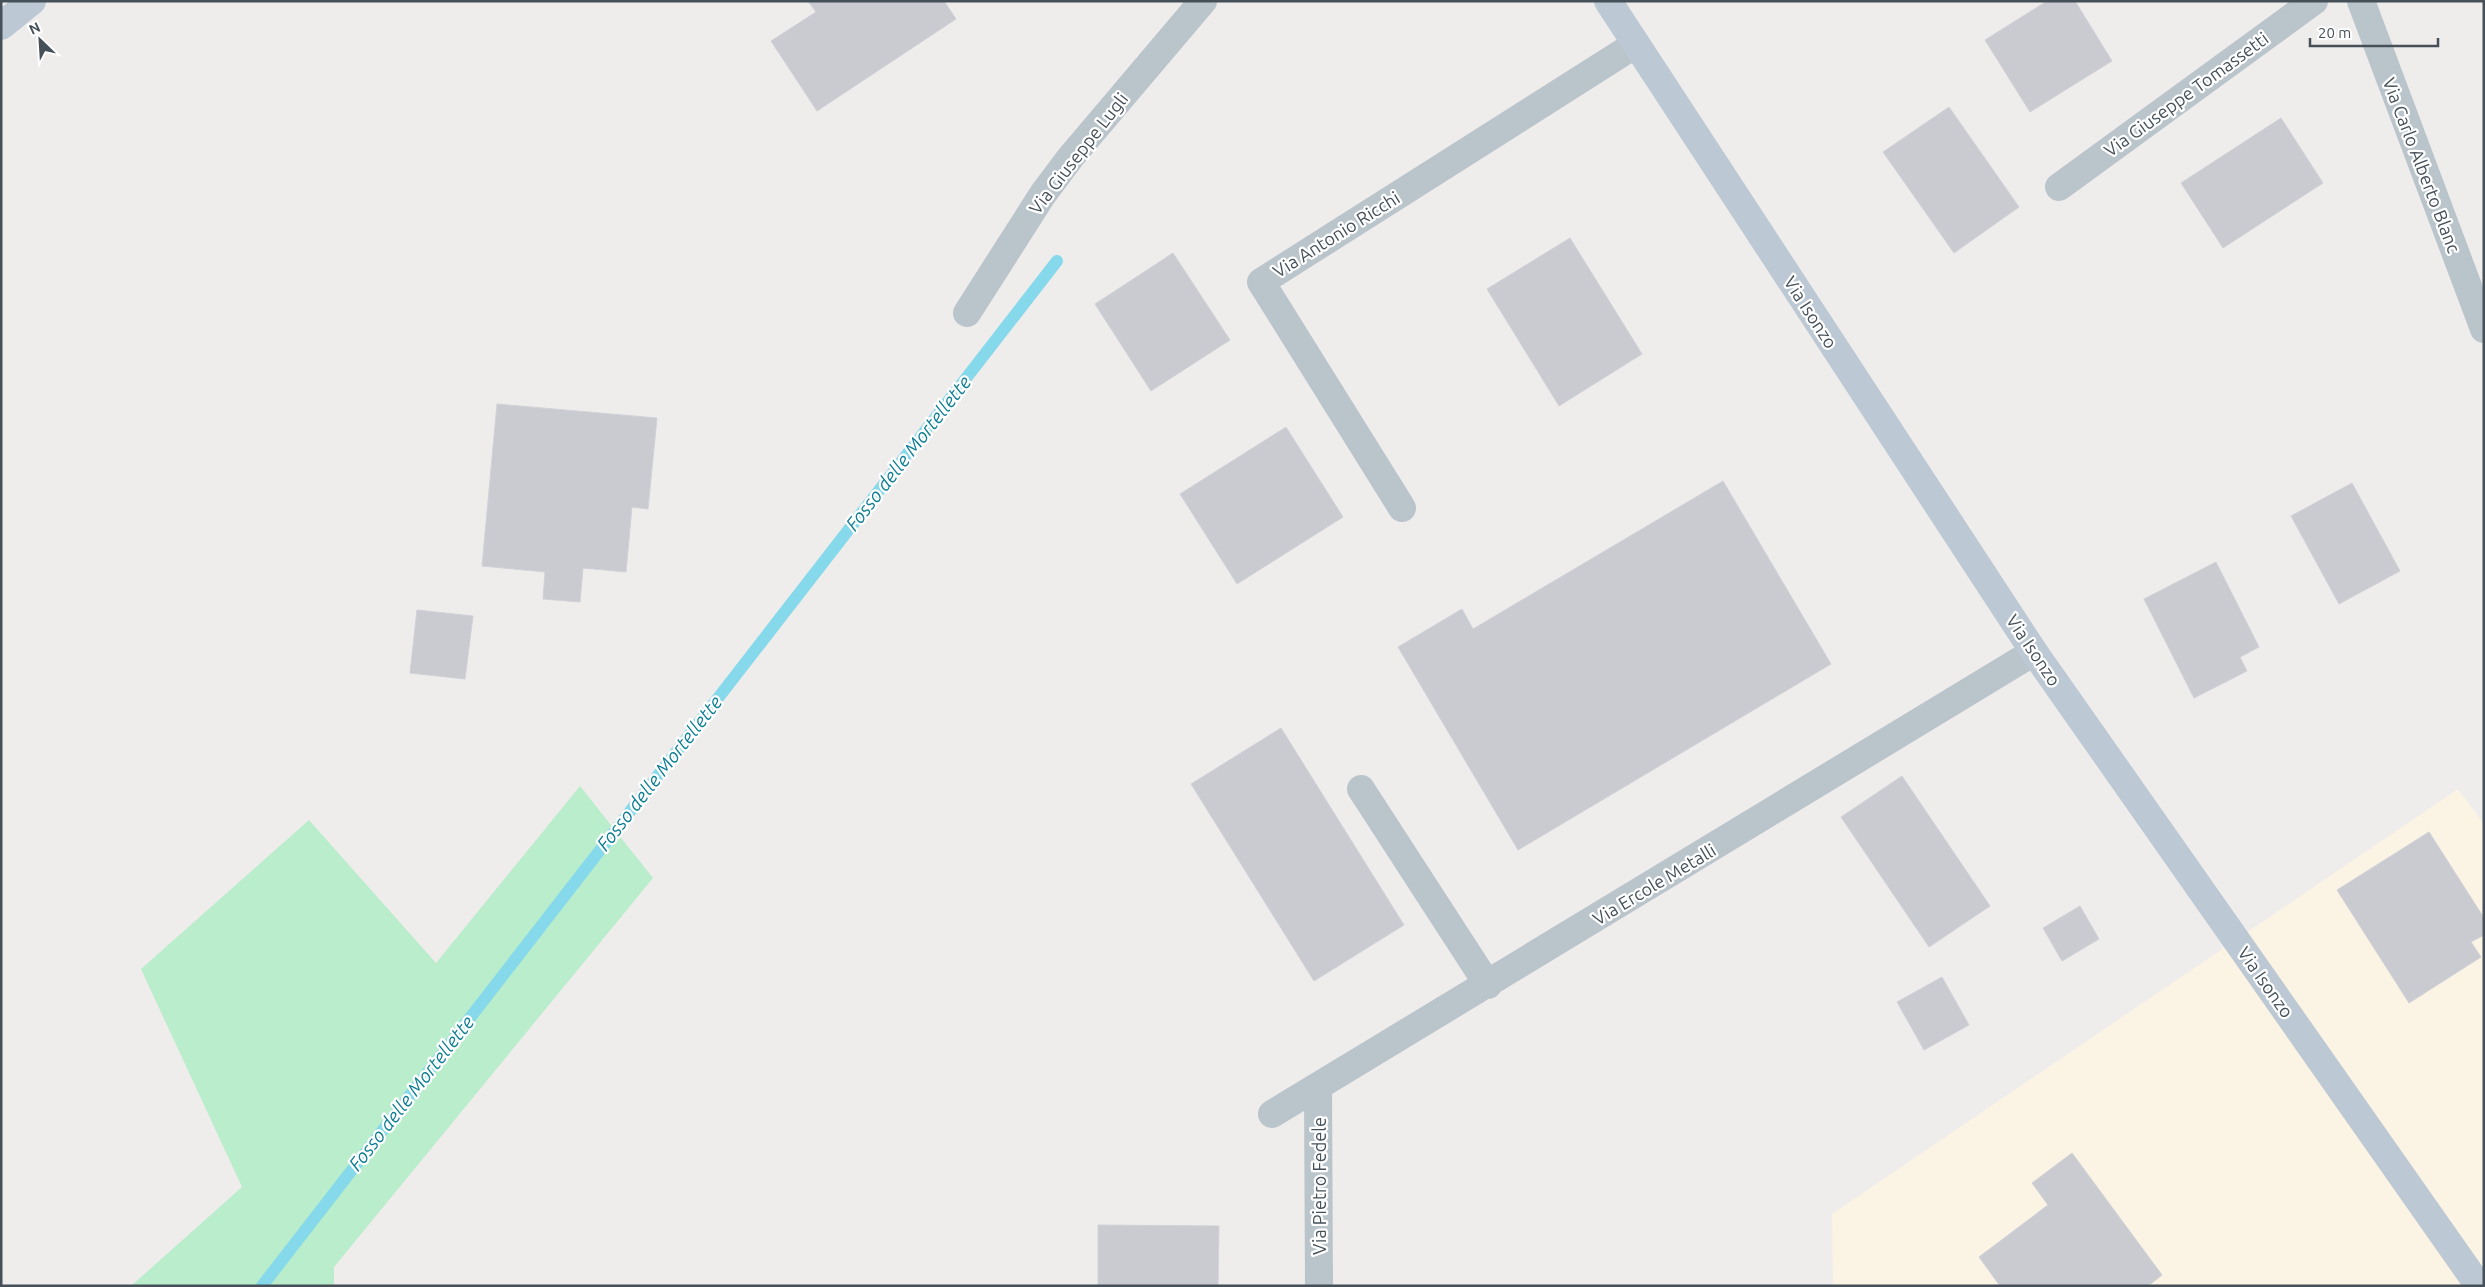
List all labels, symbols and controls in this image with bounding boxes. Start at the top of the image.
north arrow [15,15,65,65]
scale bar [2310,15,2438,47]
text: N [26,19,43,38]
text: 20 m [2318,24,2351,41]
street label: Via Giuseppe Tomassetti [2100,28,2272,160]
street label: Via Carlo Alberto Blanc [2379,75,2465,255]
street label: Via Giuseppe Lugli [1025,88,1131,218]
street label: Via Antonio Ricchi [1269,187,1403,281]
street label: Via Isonzo [1780,272,1842,352]
water label: Fosso delle Mortellette [841,371,976,535]
street label: Via Isonzo [2003,611,2065,689]
water label: Fosso delle Mortellette [592,691,727,855]
street label: Via Ercole Metalli [1589,839,1719,929]
street label: Via Isonzo [2234,943,2298,1021]
water label: Fosso delle Mortellette [344,1011,479,1175]
street label: Via Pietro Fedele [1309,1117,1329,1255]

